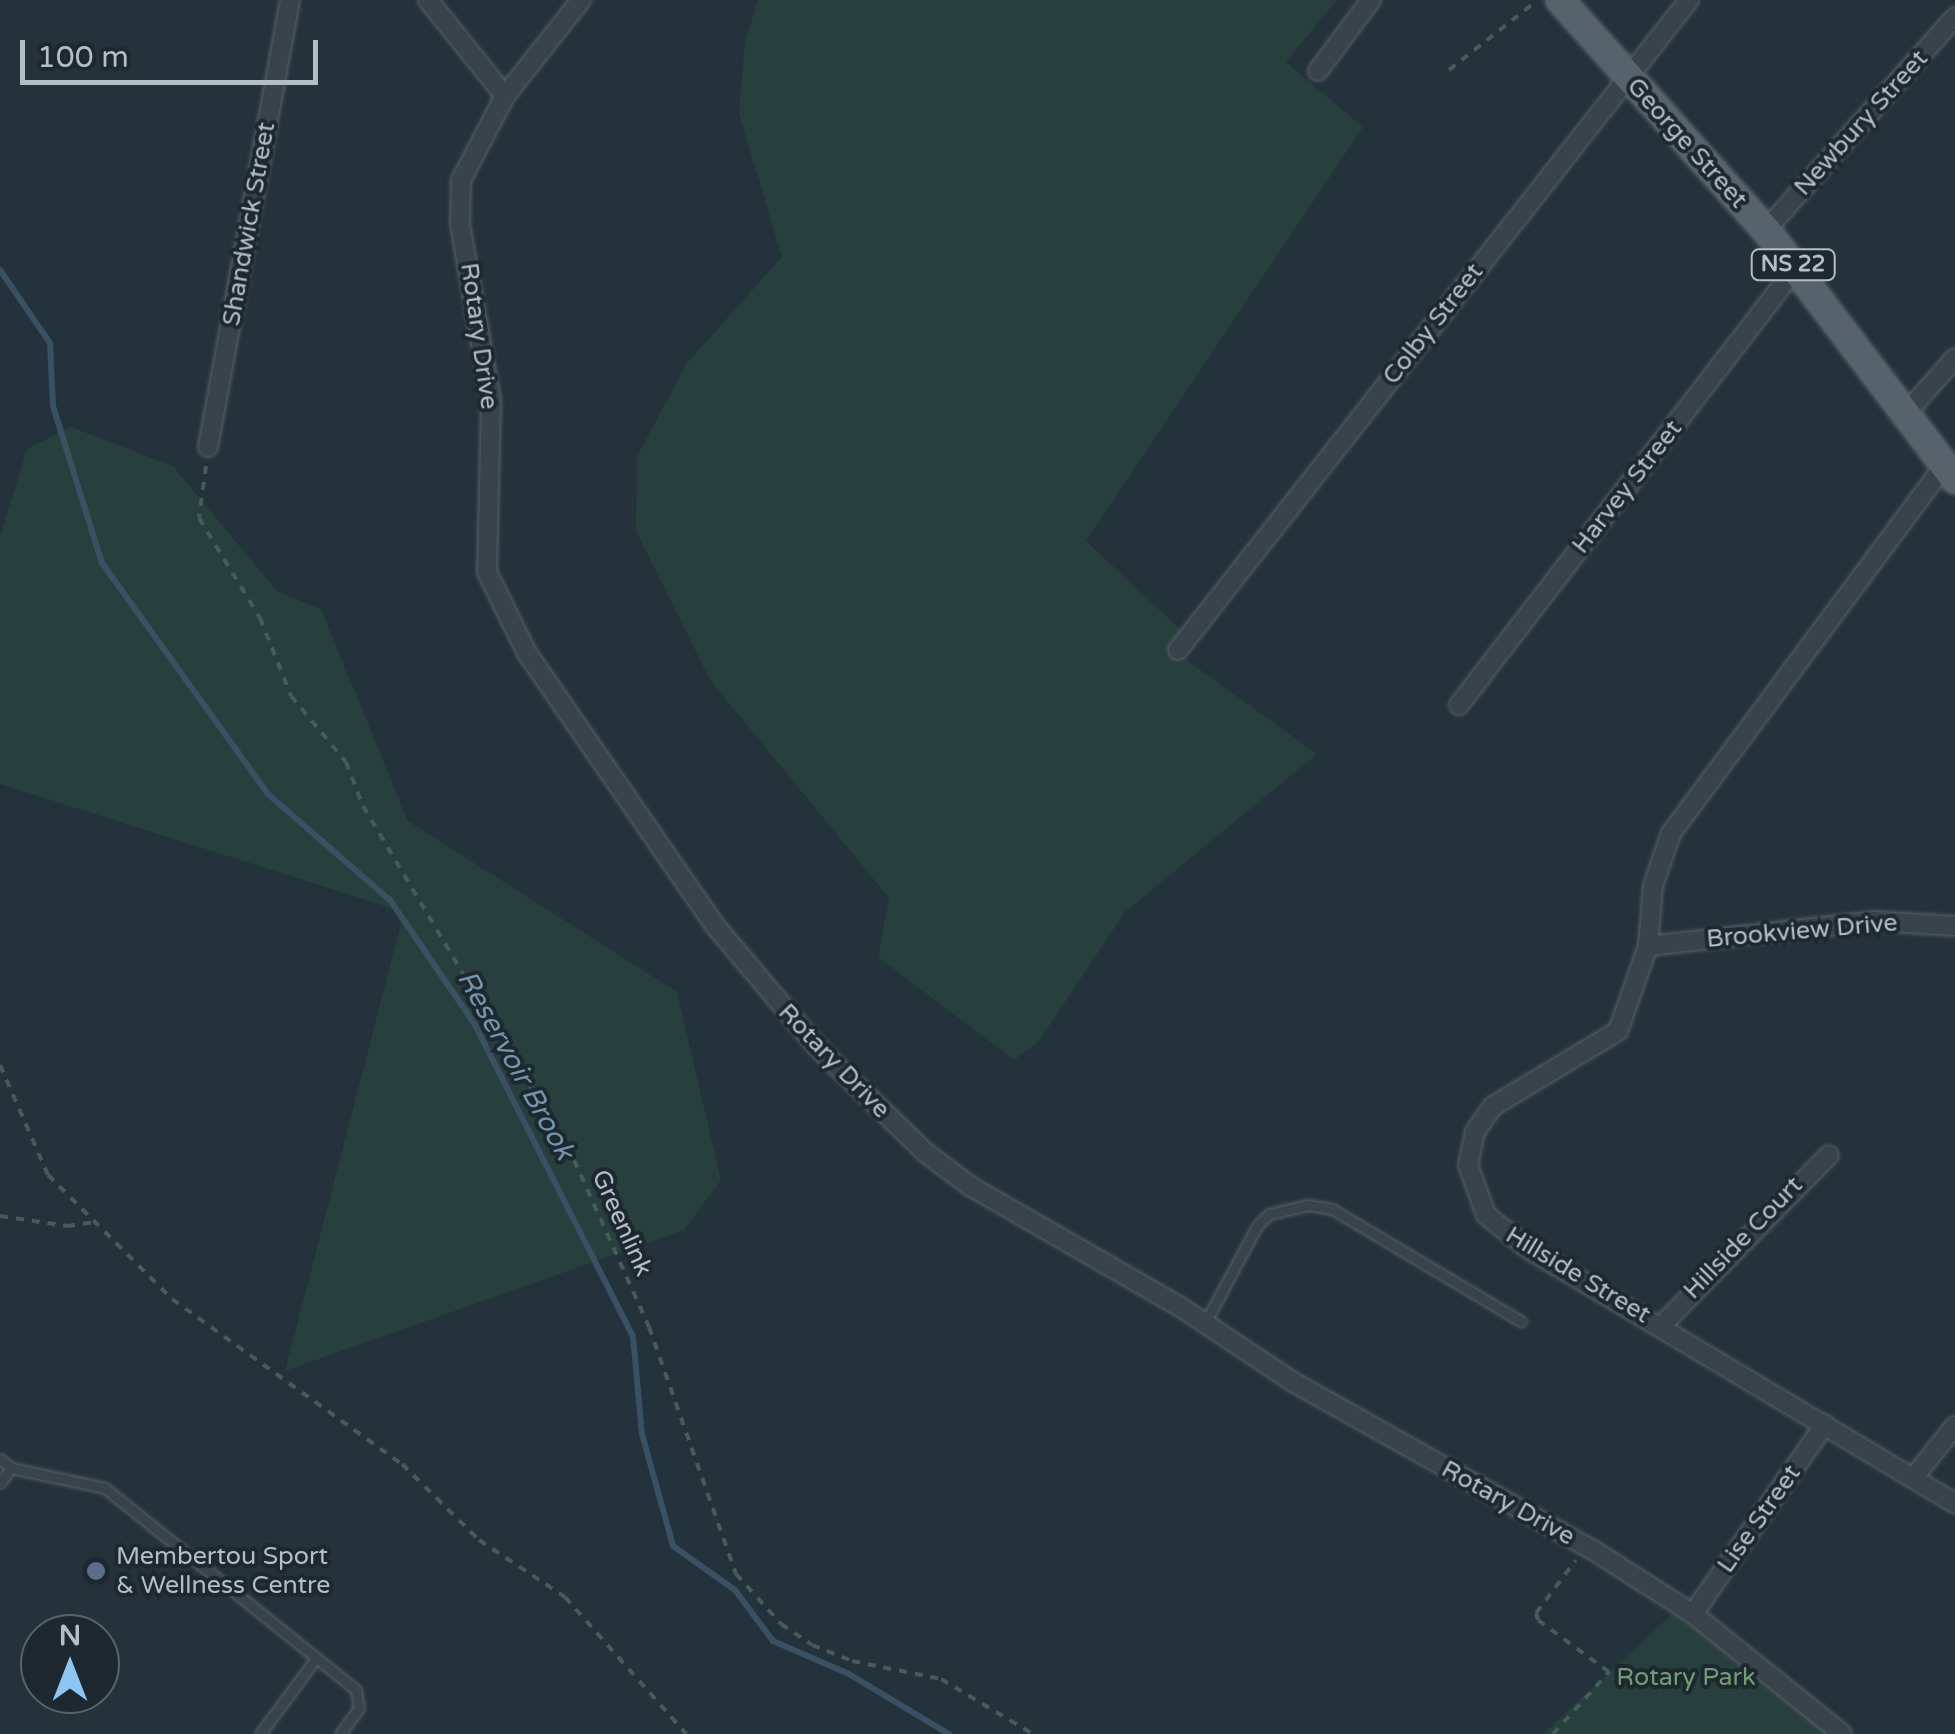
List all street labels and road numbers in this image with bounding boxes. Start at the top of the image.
street label: Newbury Street [1788,44,1934,202]
street label: George Street [1621,72,1753,214]
street label: Shandwick Street [216,120,282,328]
road number: NS 22 [1750,248,1836,282]
street label: Colby Street [1376,257,1490,391]
street label: Rotary Drive [454,261,504,411]
street label: Harvey Street [1566,414,1688,560]
street label: Brookview Drive [1705,908,1899,954]
street label: Rotary Drive [772,998,896,1124]
street label: Greenlink [585,1165,659,1281]
street label: Hillside Court [1677,1171,1809,1305]
street label: Hillside Street [1500,1220,1656,1330]
street label: Rotary Drive [1436,1454,1580,1552]
street label: Lise Street [1711,1459,1807,1579]

